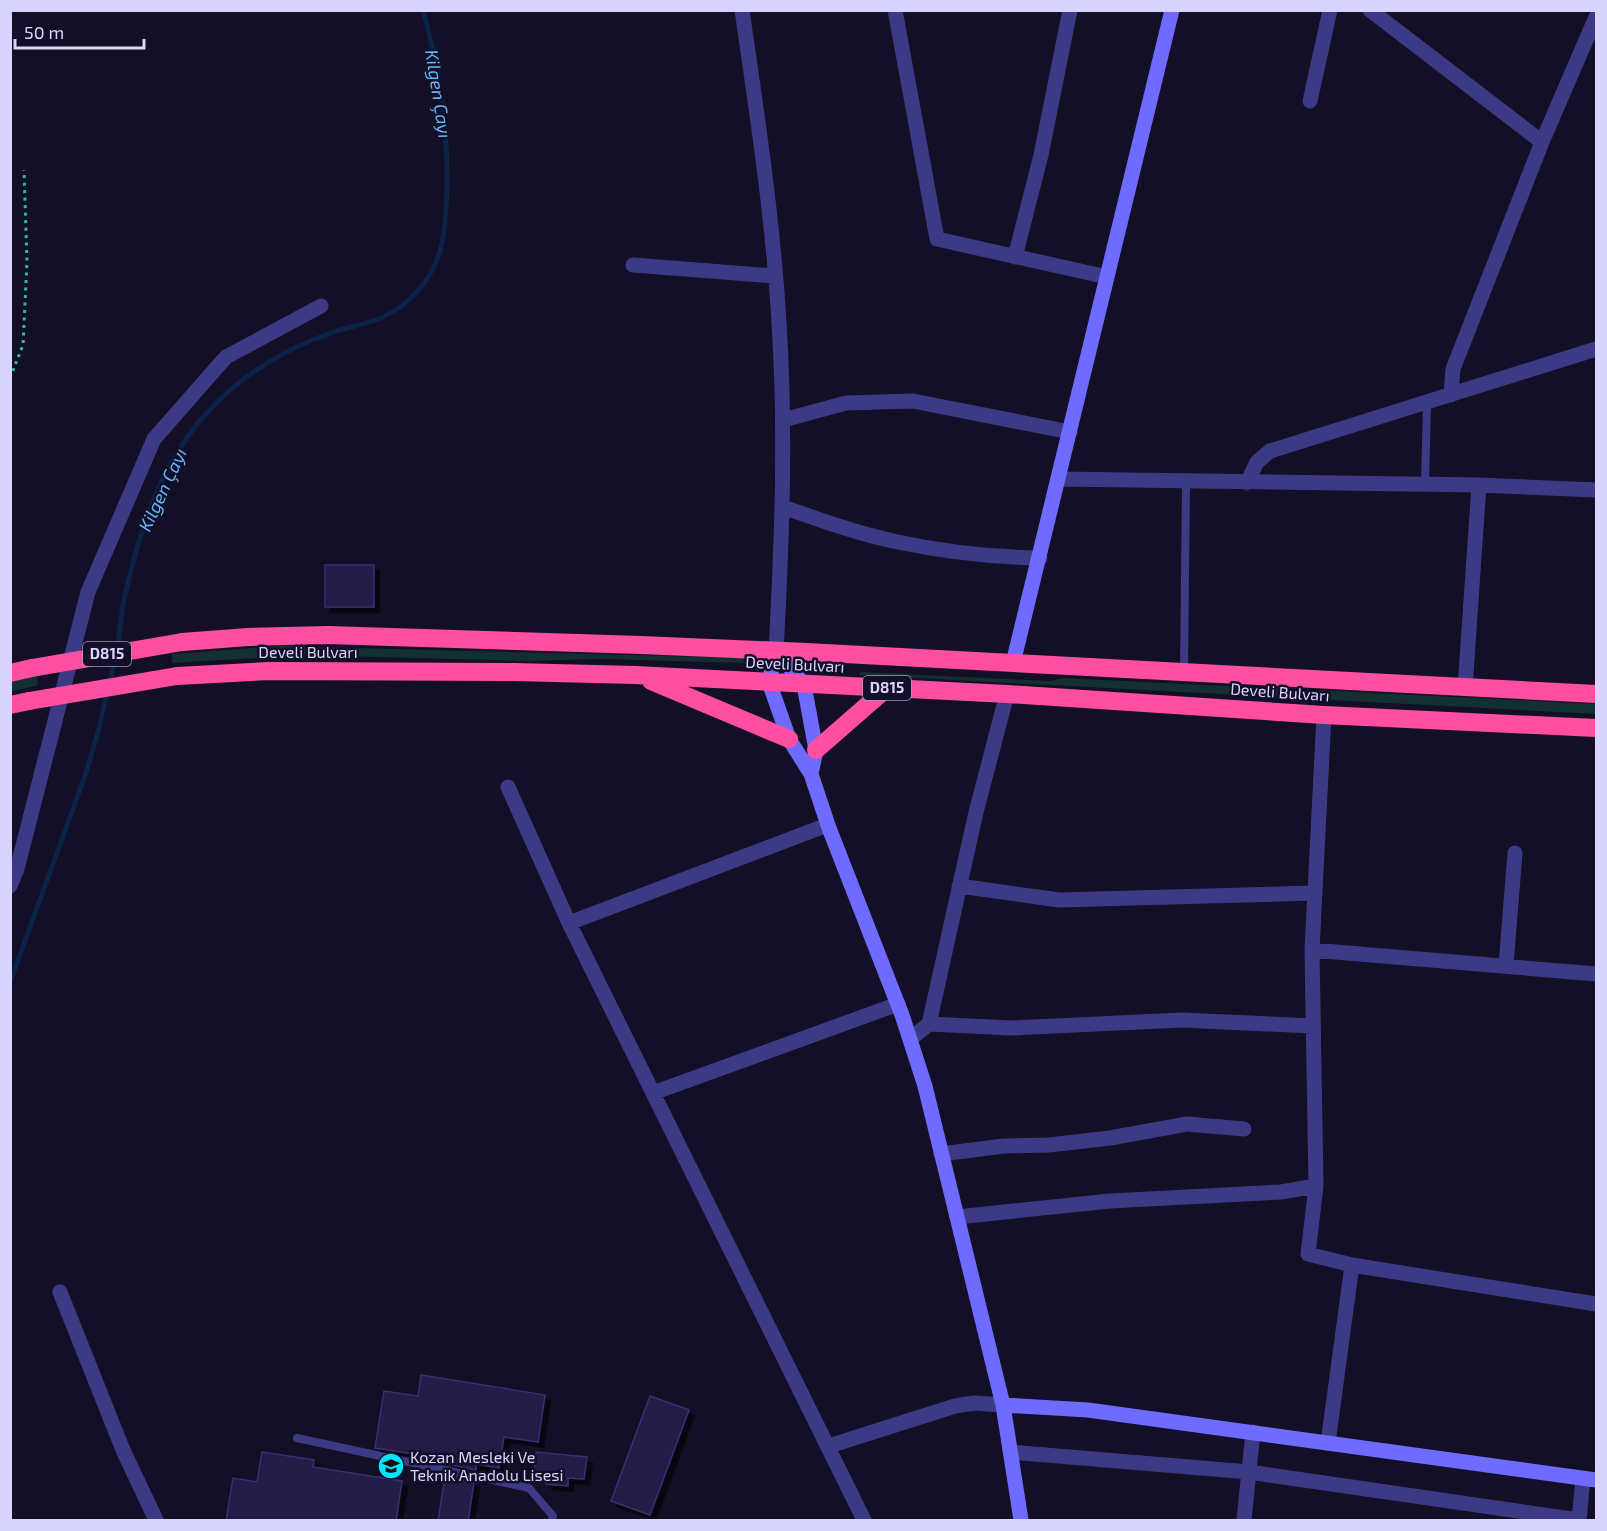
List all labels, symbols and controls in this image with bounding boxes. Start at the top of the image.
scale bar [15,12,144,50]
text: 50 m [24,21,64,43]
water label: Kilgen Çayı [420,48,457,140]
water label: Kilgen Çayı [133,444,192,535]
road number: D815 [83,642,131,666]
street label: Develi Bulvarı [258,642,358,661]
street label: Develi Bulvarı [745,651,845,676]
road number: D815 [863,676,911,700]
street label: Develi Bulvarı [1230,679,1330,704]
place label: Kozan Mesleki Ve Teknik Anadolu Lisesi [410,1447,563,1484]
school or university icon: Kozan Mesleki Ve Teknik Anadolu Lisesi [376,1451,406,1481]

